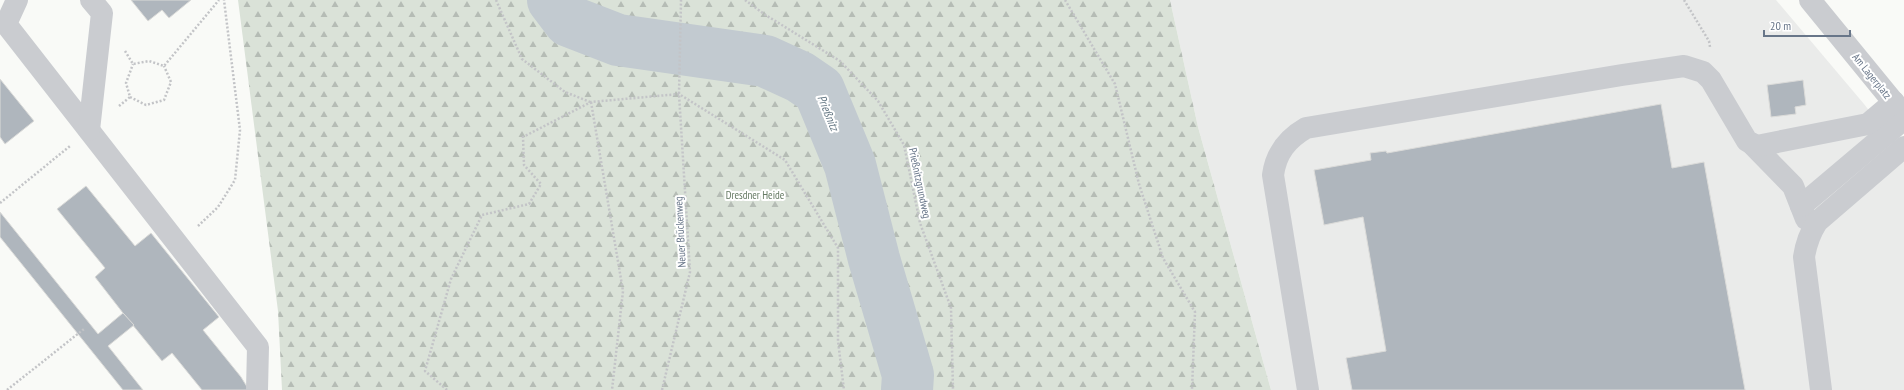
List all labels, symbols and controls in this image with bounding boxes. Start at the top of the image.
scale bar [1764,12,1850,38]
text: 20 m [1770,18,1791,33]
street label: Am Lagerplatz [1849,50,1895,102]
water label: Prießnitz [815,93,843,134]
street label: Prießnitzgrundweg [906,146,934,220]
park label: Dresdner Heide [726,188,785,202]
street label: Neuer Brückenweg [671,196,689,268]

